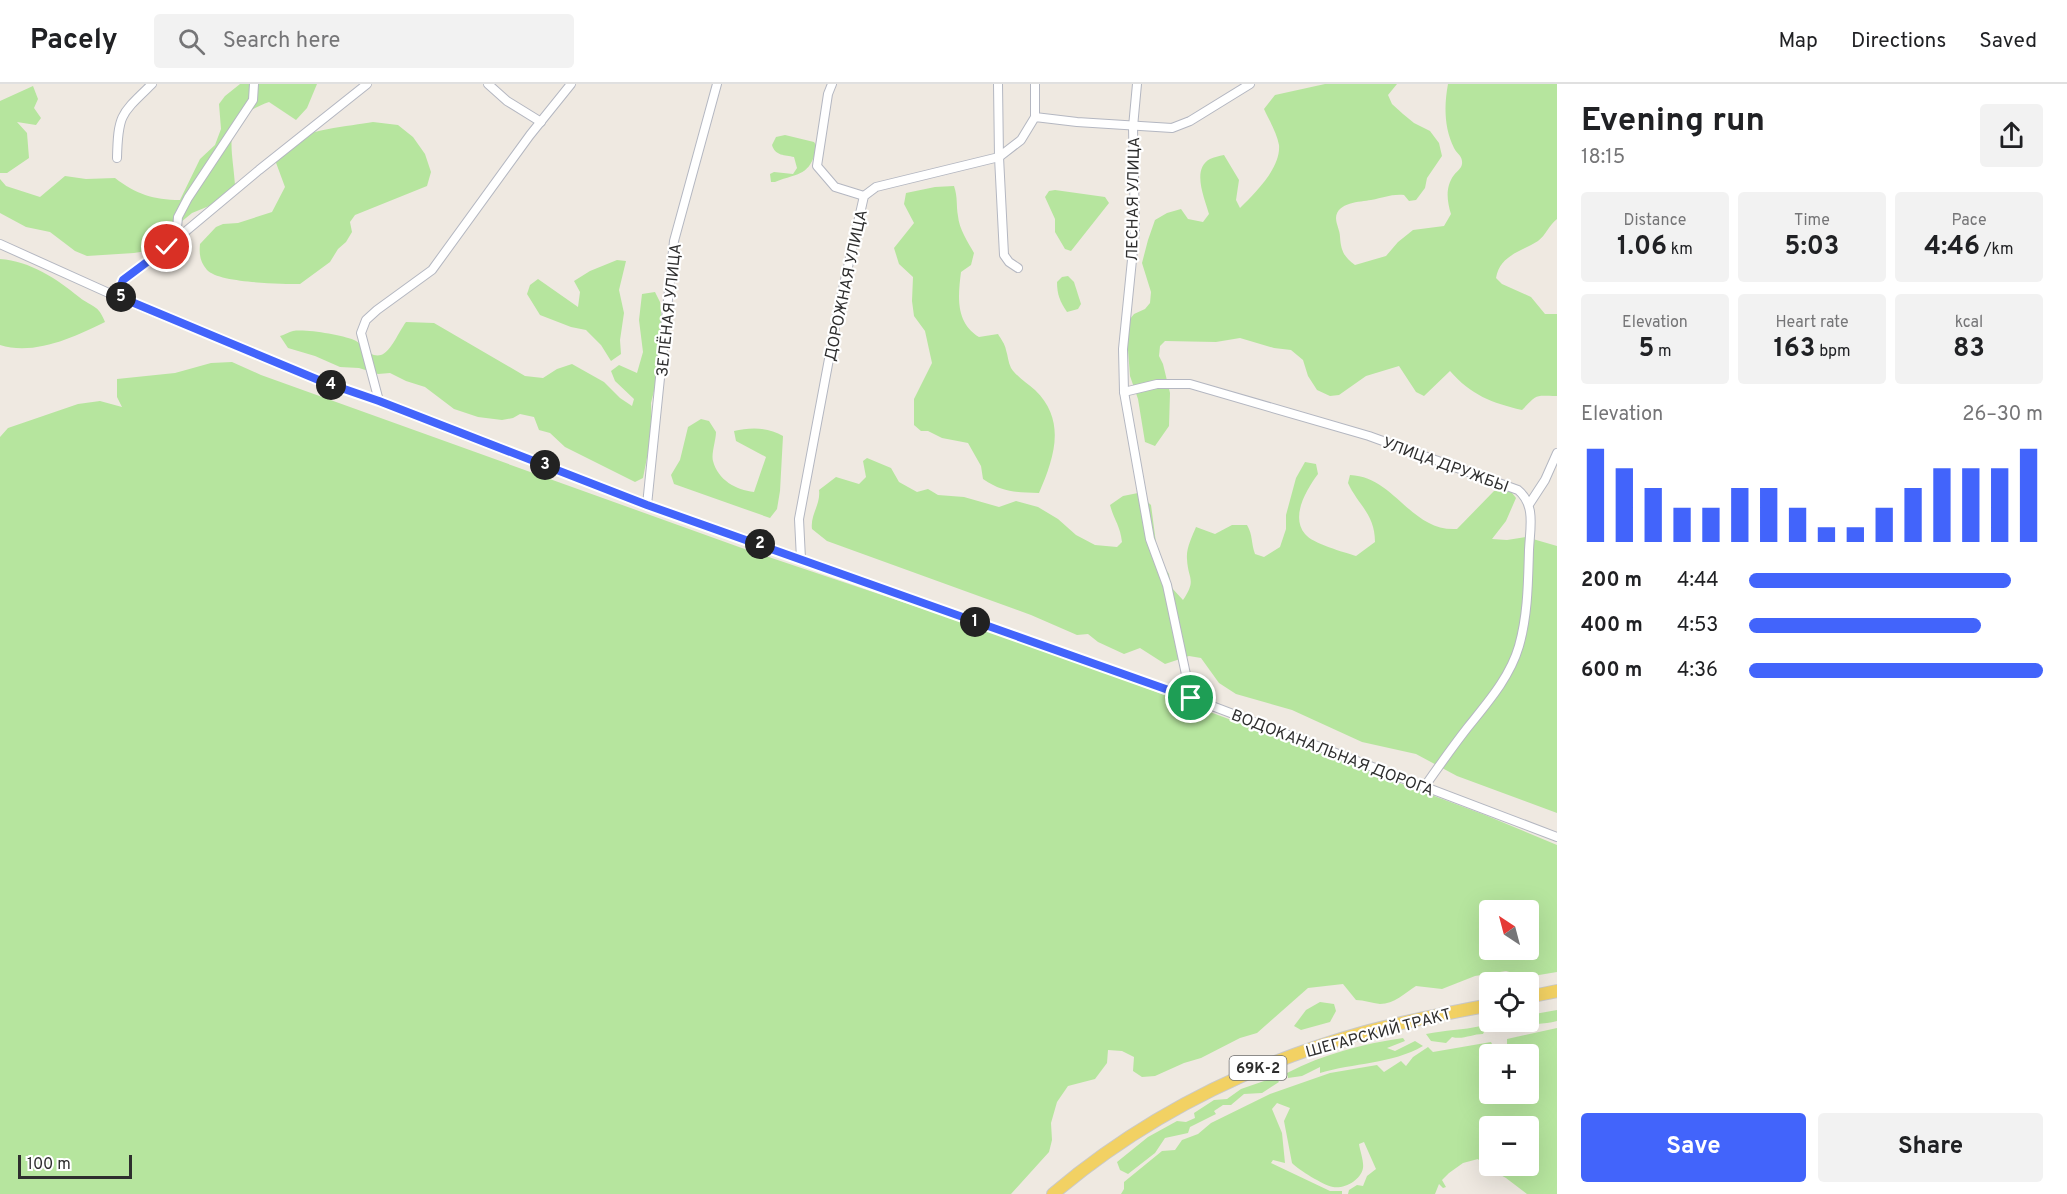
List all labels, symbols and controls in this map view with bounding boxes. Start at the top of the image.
search box [154,14,574,68]
text: Pacely [30,23,118,59]
icon: search [175,25,208,58]
text: Search here [223,28,340,55]
text: Map [1778,28,1818,55]
text: Directions [1851,28,1946,55]
text: Saved [1979,28,2037,55]
text: Evening run [1581,101,1765,143]
button: share [1980,104,2043,167]
street label: ЛЕСНАЯ УЛИЦА [1123,137,1145,261]
text: 18:15 [1581,145,1625,171]
street label: ДОРОЖНАЯ УЛИЦА [821,208,873,363]
text: Distance [1624,211,1686,231]
text: Time [1794,211,1830,231]
text: Pace [1951,211,1987,231]
pin [141,221,192,272]
icon: check [150,230,183,263]
text: 1.06 [1617,231,1667,264]
text: 5:03 [1785,231,1839,264]
text: 4:46 [1924,231,1980,264]
text: km [1667,240,1693,260]
text: /km [1980,240,2014,260]
street label: ЗЕЛЁНАЯ УЛИЦА [651,242,687,378]
pin: 5 [106,282,136,312]
text: 5 [116,287,126,307]
text: Elevation [1622,313,1688,333]
text: Heart rate [1775,313,1849,333]
text: kcal [1955,313,1983,333]
text: 5 [1638,333,1654,366]
text: 163 [1773,333,1815,366]
text: 83 [1953,333,1985,366]
text: m [1654,342,1672,362]
text: bpm [1815,342,1851,362]
pin: 4 [316,370,346,400]
text: 4 [326,375,336,395]
text: Elevation [1581,402,1663,428]
text: 26–30 m [1962,402,2043,428]
street label: УЛИЦА ДРУЖБЫ [1379,434,1511,498]
pin: 3 [530,450,560,480]
text: 3 [540,455,550,475]
pin: 2 [745,529,775,559]
text: 2 [755,534,765,554]
text: 200 m [1581,568,1642,594]
text: 4:44 [1677,568,1719,594]
pin: 1 [960,607,990,637]
text: 1 [972,612,978,632]
text: 400 m [1581,613,1643,639]
text: 4:53 [1677,613,1718,639]
text: 600 m [1581,658,1642,684]
text: 4:36 [1677,658,1718,684]
pin [1165,672,1216,723]
icon: arrive [1174,681,1207,714]
street label: ВОДОКАНАЛЬНАЯ ДОРОГА [1228,706,1437,802]
north arrow [1479,900,1539,960]
map controls [1479,900,1539,1176]
button: locate [1479,972,1539,1032]
street label: ШЕГАРСКИЙ ТРАКТ [1303,1003,1454,1063]
button: + [1479,1044,1539,1104]
road number: 69К-2 [1230,1056,1286,1080]
button: Save [1581,1113,1806,1182]
button: Share [1818,1113,2043,1182]
button: − [1479,1116,1539,1176]
scale bar [18,1152,132,1180]
text: 100 m [27,1155,71,1175]

